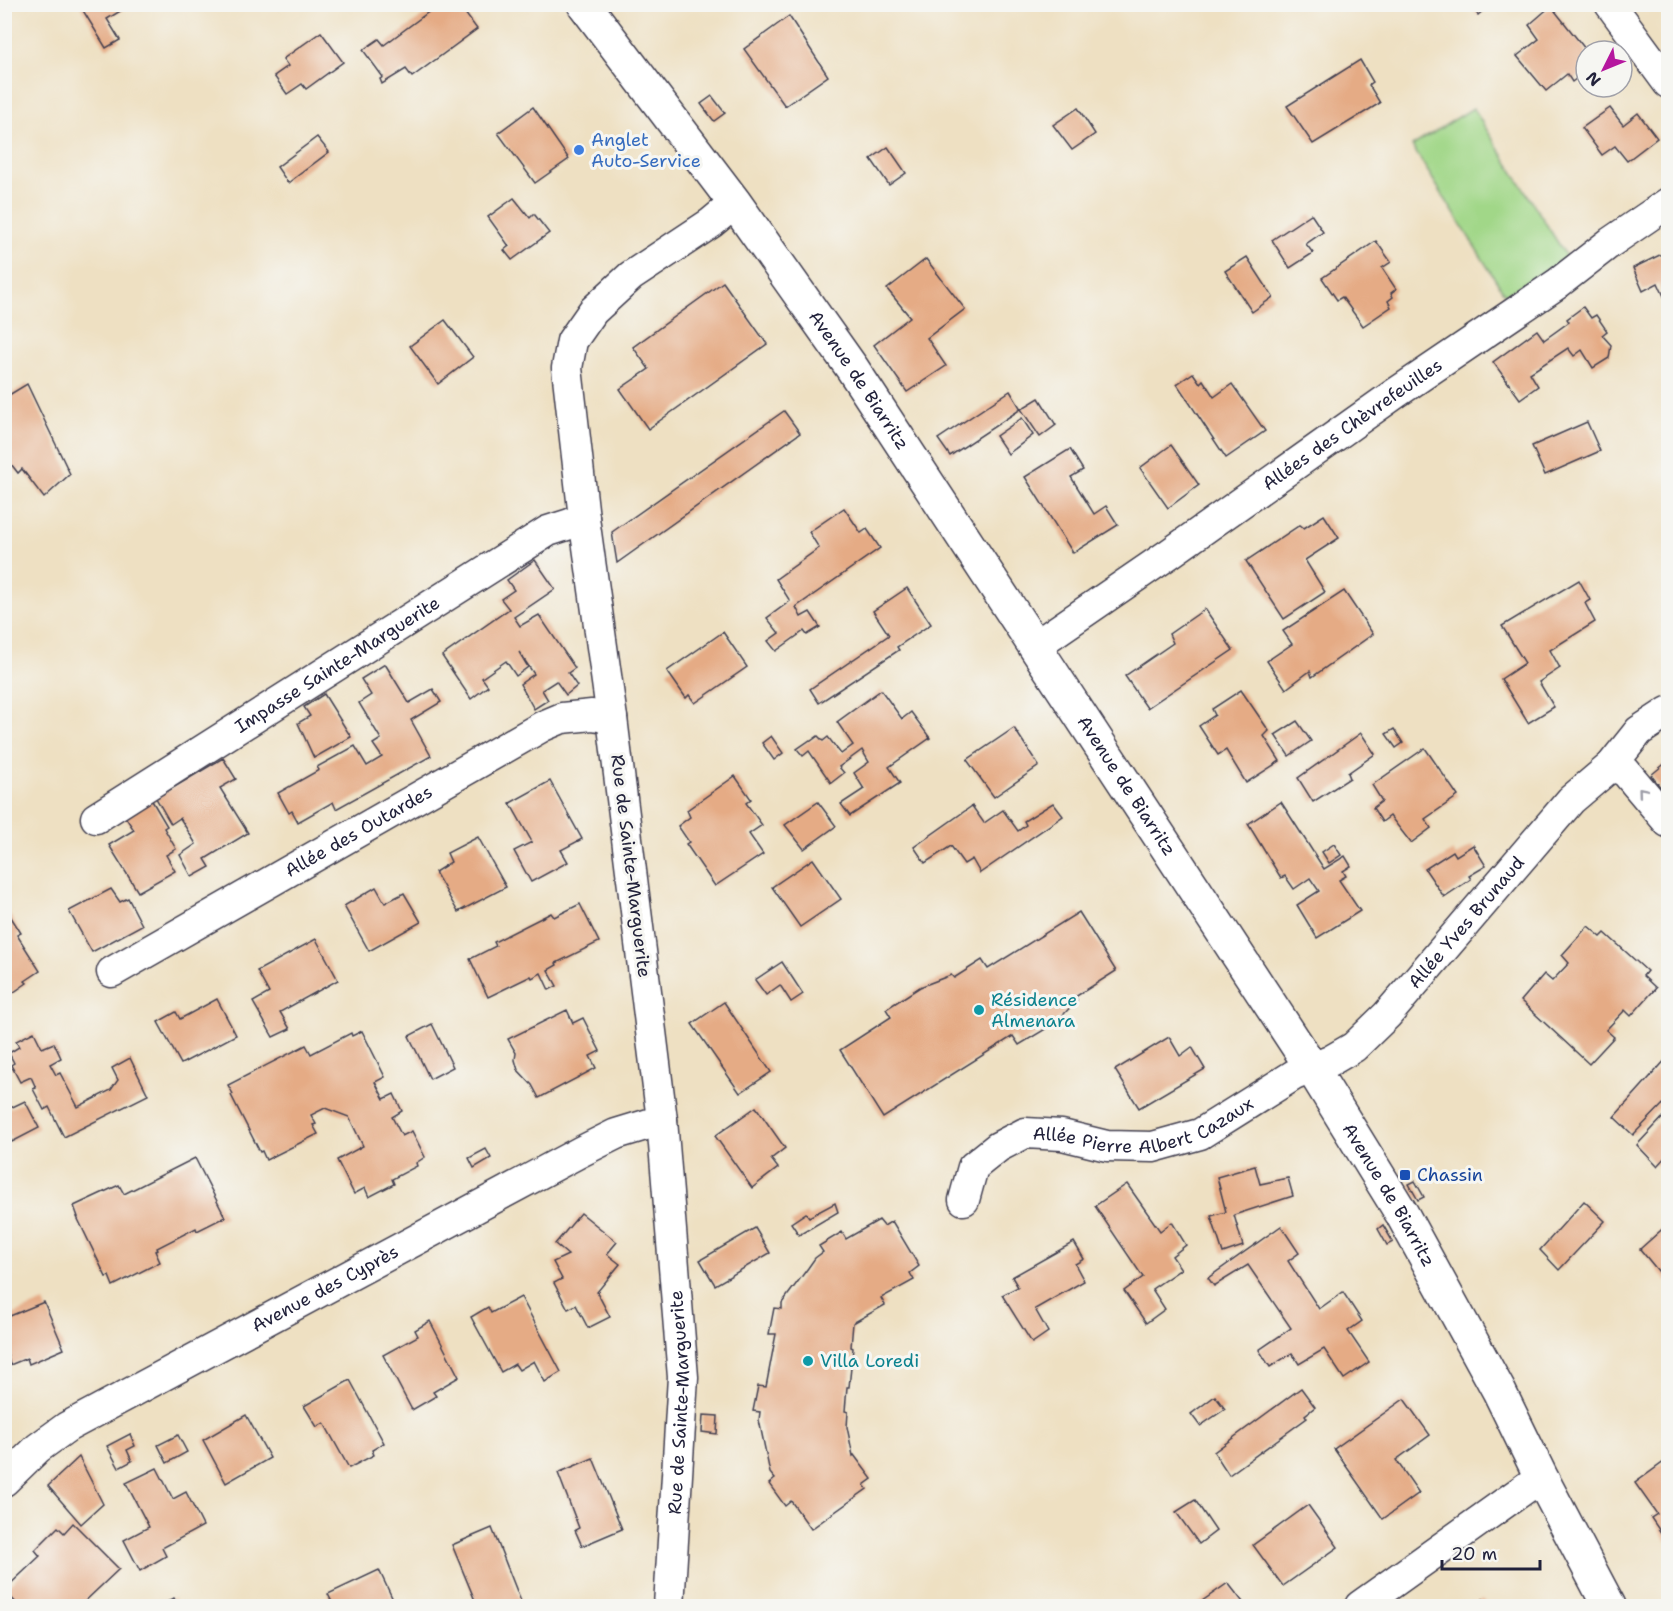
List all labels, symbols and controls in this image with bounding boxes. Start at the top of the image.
north arrow [1574,39,1634,99]
text: N [1581,67,1605,91]
place label: Anglet Auto-Service [591,128,701,173]
marker: Anglet Auto-Service [572,143,586,157]
street label: Avenue de Biarritz [803,306,914,454]
street label: Allées des Chèvrefeuilles [1258,353,1447,496]
street label: Impasse Sainte-Marguerite [230,591,444,739]
street label: Avenue de Biarritz [1072,711,1181,861]
street label: Rue de Sainte-Marguerite [605,753,657,979]
street label: Allée des Outardes [281,780,437,883]
one-way arrow [1639,786,1650,797]
street label: Allée Yves Brunaud [1403,851,1530,994]
place label: Résidence Almenara [991,988,1077,1033]
marker: Résidence Almenara [972,1003,986,1017]
street label: Allée Pierre Albert Cazaux [1032,1092,1258,1159]
street label: Avenue de Biarritz [1337,1119,1441,1271]
place label: Chassin [1417,1163,1483,1187]
marker: Chassin [1398,1168,1412,1182]
street label: Avenue des Cyprès [247,1240,403,1338]
street label: Rue de Sainte-Marguerite [663,1289,695,1515]
place label: Villa Loredi [820,1349,919,1373]
marker: Villa Loredi [801,1354,815,1368]
scale bar [1442,1533,1540,1571]
text: 20 m [1451,1542,1497,1566]

